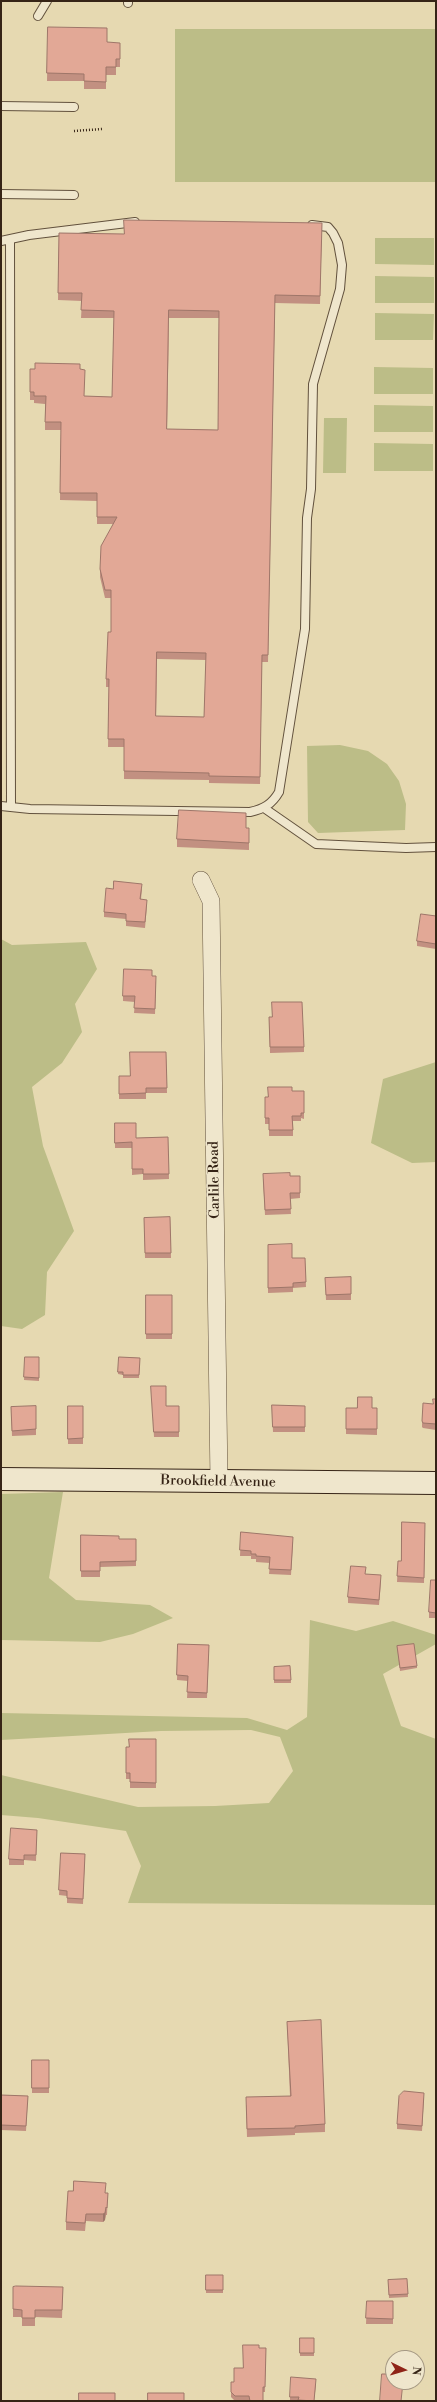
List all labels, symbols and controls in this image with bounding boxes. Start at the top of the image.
street label: Carlile Road [206,1141,224,1219]
street label: Brookfield Avenue [160,1473,276,1491]
north arrow [385,2350,425,2390]
text: N [409,2366,423,2376]

